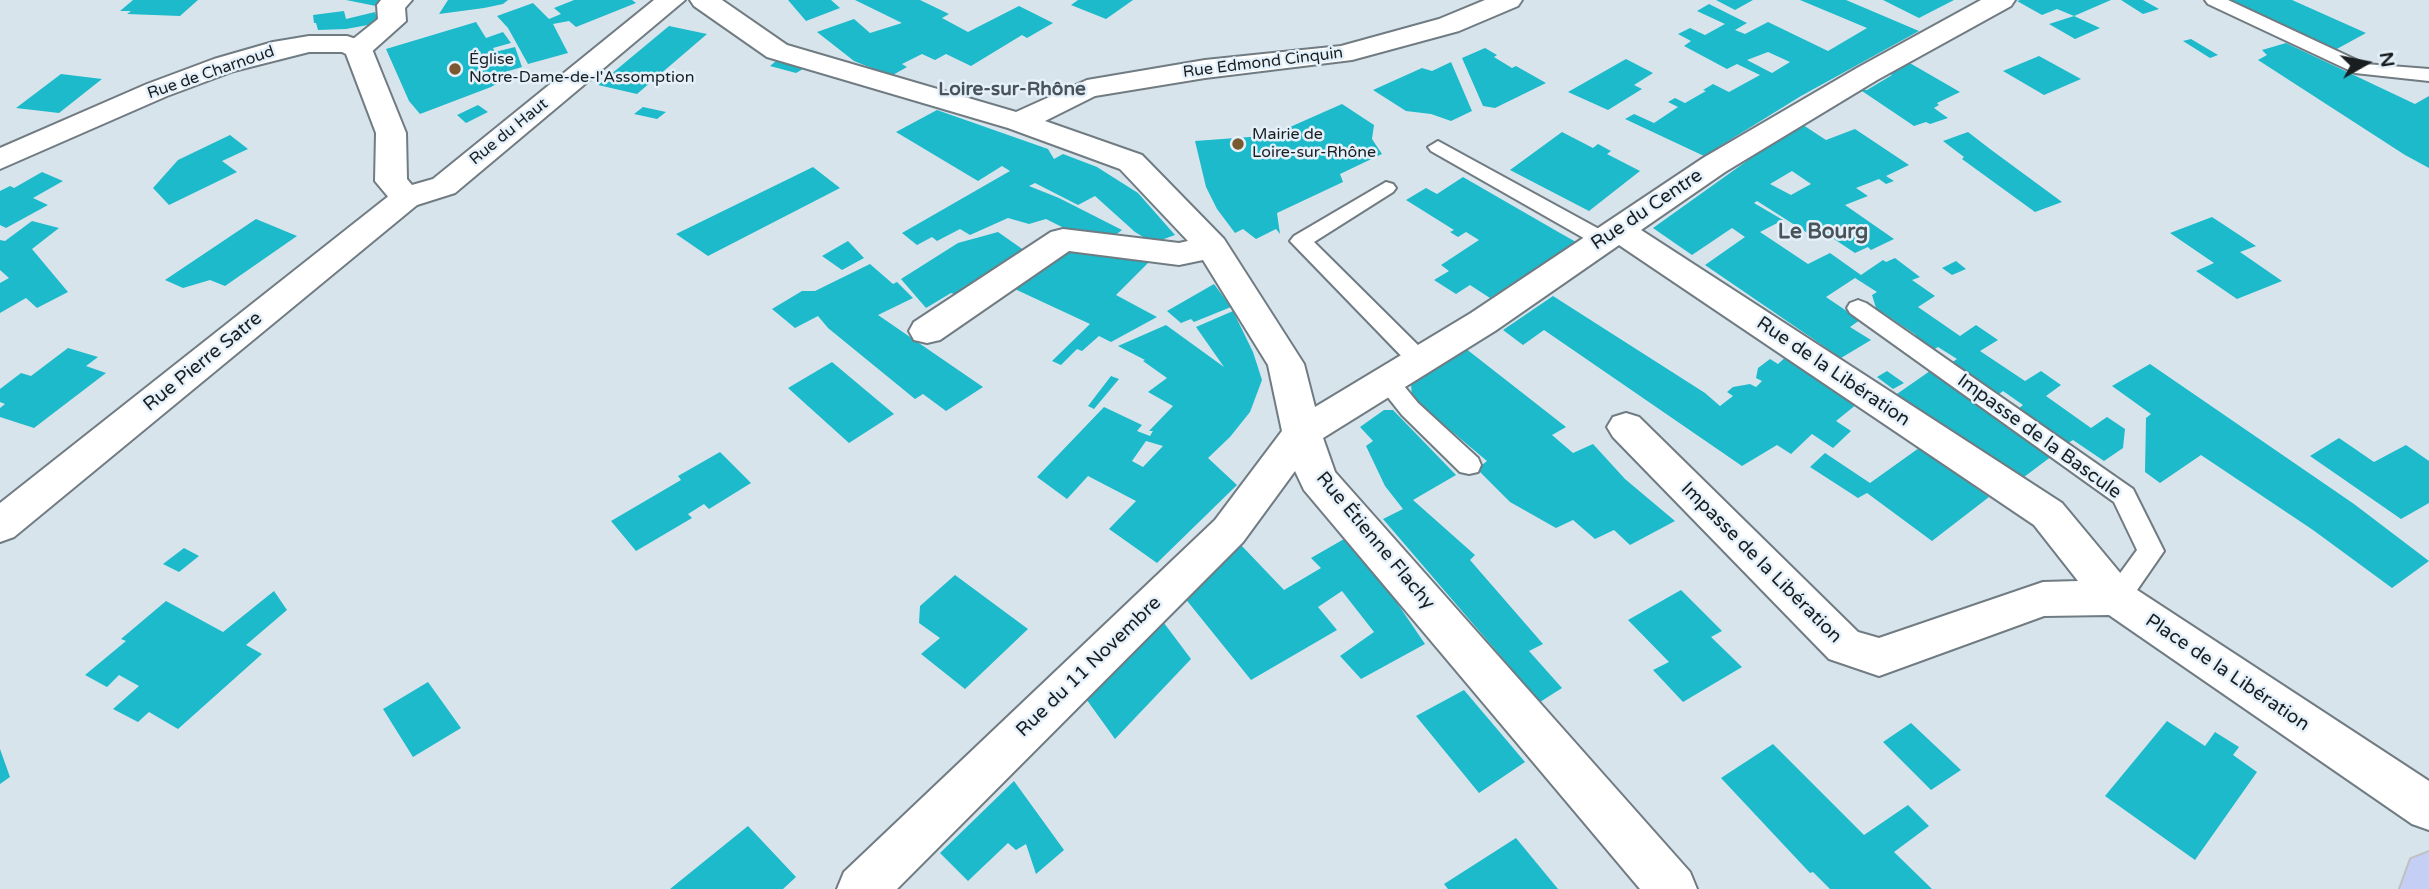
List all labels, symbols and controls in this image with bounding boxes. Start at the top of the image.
north arrow [2331,28,2401,98]
street label: Rue de Charnoud [145,42,277,104]
street label: Rue Edmond Cinquin [1182,44,1344,82]
place label: Église Notre-Dame-de-l'Assomption [469,50,695,88]
text: N [2375,50,2399,69]
marker: Église Notre-Dame-de-l'Assomption [447,61,463,77]
district label: Loire-sur-Rhône [938,79,1086,101]
street label: Rue du Haut [466,95,552,169]
place label: Mairie de Loire-sur-Rhône [1252,125,1376,163]
marker: Mairie de Loire-sur-Rhône [1230,136,1246,152]
street label: Rue du Centre [1587,164,1707,256]
district label: Le Bourg [1778,219,1868,245]
street label: Rue Pierre Satre [139,307,267,417]
street label: Rue de la Libération [1752,312,1914,432]
street label: Impasse de la Bascule [1952,370,2126,504]
street label: Rue Étienne Flachy [1311,468,1439,614]
street label: Impasse de la Libération [1676,478,1846,648]
street label: Rue du 11 Novembre [1012,592,1166,742]
street label: Place de la Libération [2141,610,2313,736]

